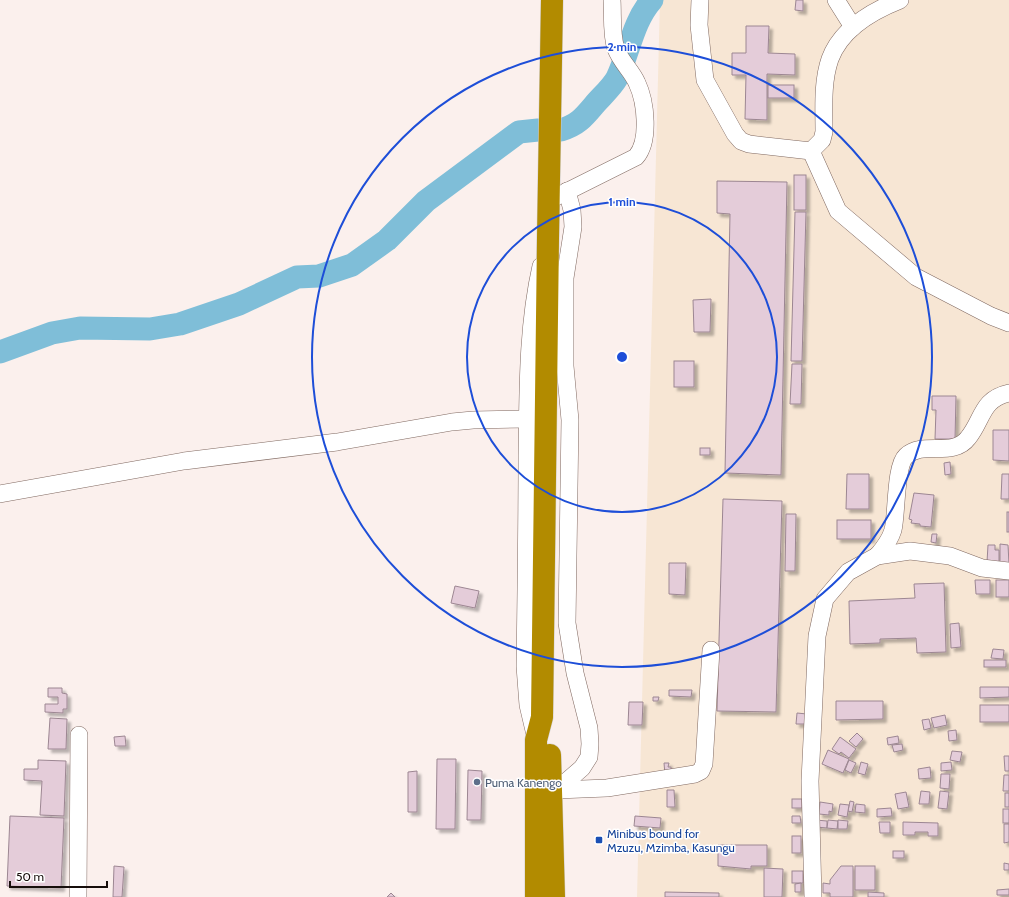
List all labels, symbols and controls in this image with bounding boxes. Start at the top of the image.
text: 2 min [608,39,636,54]
text: 1 min [608,194,636,209]
centre of rings [615,350,629,364]
place label: Puma Kanengo [485,775,562,790]
marker: Puma Kanengo [472,777,482,787]
place label: Minibus bound for Mzuzu, Mzimba, Kasungu [607,826,735,855]
marker: Minibus bound for Mzuzu, Mzimba, Kasungu [594,835,604,845]
scale bar [10,863,107,889]
text: 50 m [16,869,44,884]

